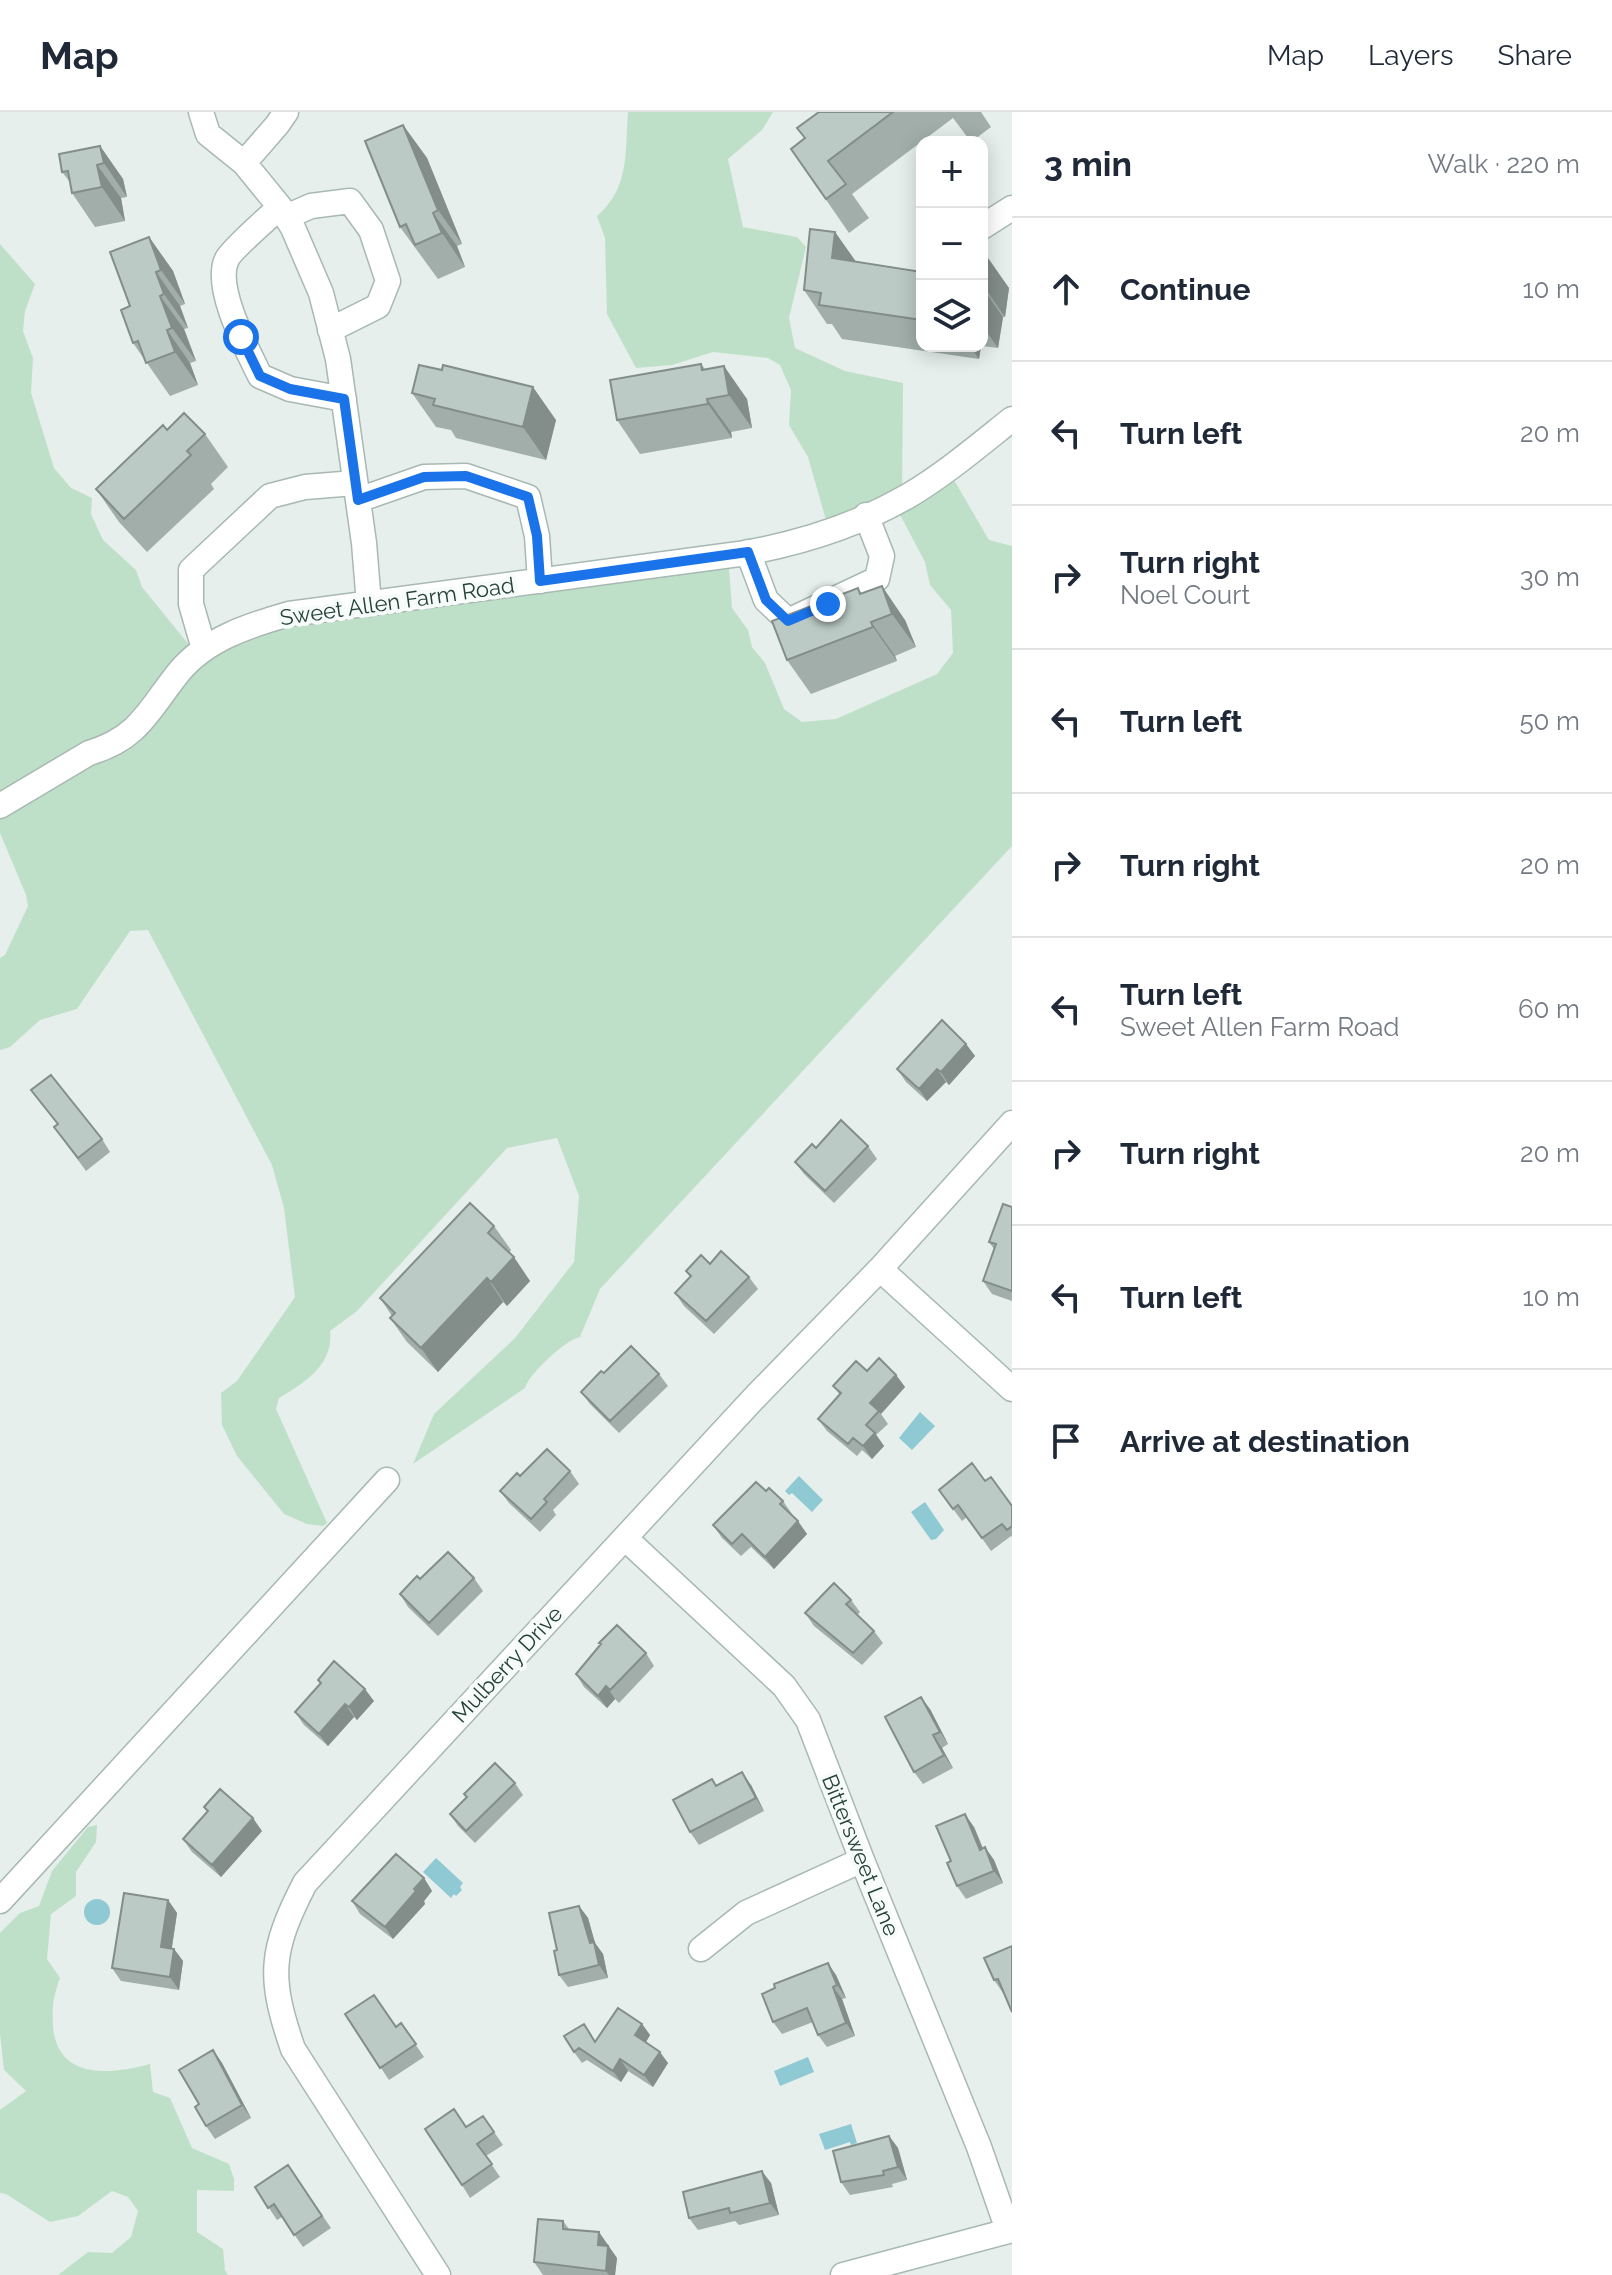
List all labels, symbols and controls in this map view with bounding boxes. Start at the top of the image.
text: Map [40,33,119,78]
text: Map [1267,39,1324,72]
text: Layers [1368,39,1454,72]
text: Share [1498,39,1572,72]
map controls [916,136,988,352]
button: + [916,136,988,208]
text: 3 min [1044,144,1132,184]
text: Walk · 220 m [1427,149,1580,179]
button: − [916,208,988,280]
icon: ahead [1044,267,1088,311]
text: Continue [1120,272,1251,307]
text: 10 m [1522,274,1580,304]
button: layers [916,280,988,352]
route start [223,319,259,355]
icon: left [1044,411,1088,455]
text: Turn left [1120,416,1242,451]
text: 20 m [1520,418,1580,448]
text: Turn right [1120,545,1260,580]
icon: right [1044,555,1088,599]
text: 30 m [1520,562,1580,592]
street label: Sweet Allen Farm Road [278,572,516,630]
text: Noel Court [1120,580,1250,610]
route end [810,586,846,622]
icon: left [1044,699,1088,743]
text: Turn left [1120,704,1242,739]
text: 50 m [1519,706,1580,736]
icon: right [1044,843,1088,887]
text: Turn right [1120,848,1260,883]
text: 20 m [1520,850,1580,880]
text: Turn left [1120,977,1242,1012]
icon: left [1044,987,1088,1031]
text: 60 m [1518,994,1580,1024]
text: Sweet Allen Farm Road [1120,1012,1400,1042]
icon: right [1044,1131,1088,1175]
text: Turn right [1120,1136,1260,1171]
text: 20 m [1520,1138,1580,1168]
icon: left [1044,1275,1088,1319]
text: Turn left [1120,1280,1242,1315]
text: 10 m [1522,1282,1580,1312]
icon: arrive [1044,1419,1088,1463]
text: Arrive at destination [1120,1424,1410,1459]
street label: Mulberry Drive [446,1600,568,1728]
street label: Bittersweet Lane [817,1770,905,1940]

